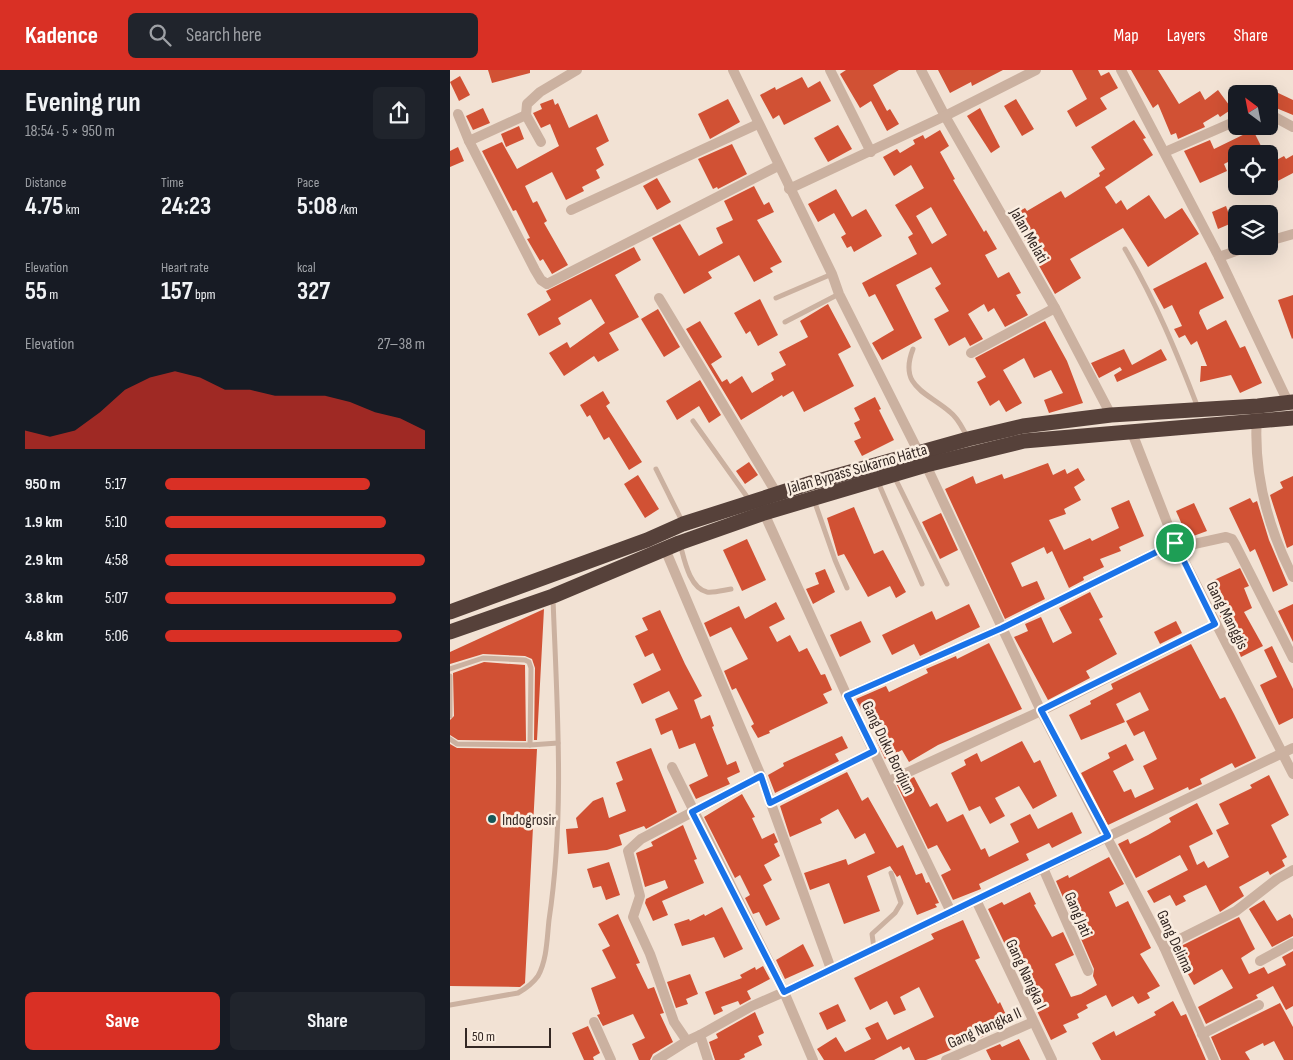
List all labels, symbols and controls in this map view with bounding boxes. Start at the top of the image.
search box [128,13,478,58]
text: Kadence [25,21,98,50]
icon: search [146,21,174,49]
text: Search here [186,24,262,47]
text: Map [1114,25,1139,46]
text: Layers [1167,25,1206,46]
text: Share [1234,25,1268,46]
north arrow [1228,85,1278,135]
map controls [1228,85,1278,255]
text: Evening run [25,86,141,119]
button: share [373,87,425,139]
text: 18:54 · 5 × 950 m [25,122,115,141]
button: locate [1228,145,1278,195]
text: Distance [25,174,66,191]
text: Time [161,174,184,191]
text: Pace [297,174,319,191]
text: 4.75 [25,191,63,222]
text: 24:23 [161,191,211,222]
text: 5:08 [297,191,337,222]
text: km [63,201,80,218]
text: /km [337,201,358,218]
street label: Jalan Melati [1005,204,1052,267]
button: layers [1228,205,1278,255]
text: Elevation [25,259,68,276]
text: Heart rate [161,259,209,276]
text: kcal [297,259,316,276]
text: 55 [25,276,47,307]
text: 157 [161,276,193,307]
text: 327 [297,276,330,307]
text: m [47,286,58,303]
text: bpm [193,286,216,303]
text: Elevation [25,335,74,354]
text: 27–38 m [377,335,425,354]
street label: Jalan Bypass Sukarno Hatta [784,440,929,499]
text: 950 m [25,475,60,494]
text: 5:17 [105,475,126,494]
text: 1.9 km [25,513,63,532]
text: 5:10 [105,513,127,532]
pin [1154,522,1196,564]
icon: arrive [1161,529,1189,557]
text: 2.9 km [25,551,63,570]
text: 4:58 [105,551,128,570]
street label: Gang Manggis [1201,578,1252,653]
text: 3.8 km [25,589,63,608]
text: 5:07 [105,589,128,608]
text: 4.8 km [25,627,63,646]
text: 5:06 [105,627,129,646]
street label: Gang Duku Bordjun [857,698,918,797]
place label: Indogrosir [502,811,556,830]
marker: Indogrosir [486,813,498,825]
street label: Gang Jati [1060,889,1096,940]
street label: Gang Delima [1152,907,1197,976]
street label: Gang Nangka I [1001,936,1050,1013]
button: Save [25,992,220,1050]
button: Share [230,992,425,1050]
street label: Gang Nangka II [945,1004,1024,1053]
scale bar [465,1025,551,1048]
text: 50 m [472,1028,495,1045]

